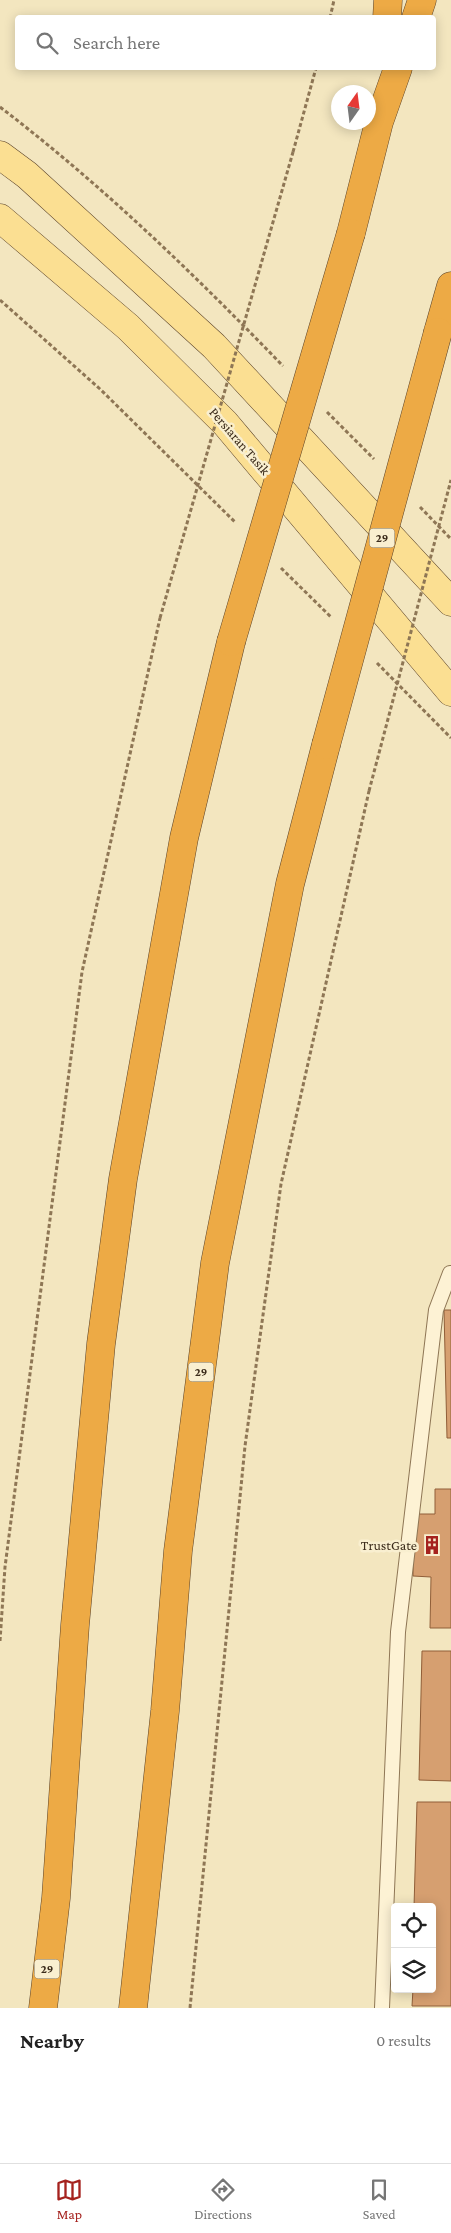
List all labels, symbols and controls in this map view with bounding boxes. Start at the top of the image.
search box [15,15,436,70]
icon: search [33,29,61,57]
text: Search here [73,32,160,53]
north arrow [331,85,376,130]
street label: Persiaran Tasik [206,404,274,478]
road number: 29 [370,528,394,548]
road number: 29 [188,1362,214,1381]
building icon: TrustGate [421,1534,443,1556]
place label: TrustGate [361,1537,417,1553]
map controls [391,1903,436,1993]
button: locate [391,1903,436,1948]
button: layers [391,1948,436,1993]
road number: 29 [34,1960,60,1978]
text: Nearby [20,2029,84,2053]
text: 0 results [376,2032,431,2049]
tab: Map [55,2176,83,2222]
tab: Directions [194,2176,252,2222]
tab: Saved [363,2176,396,2222]

